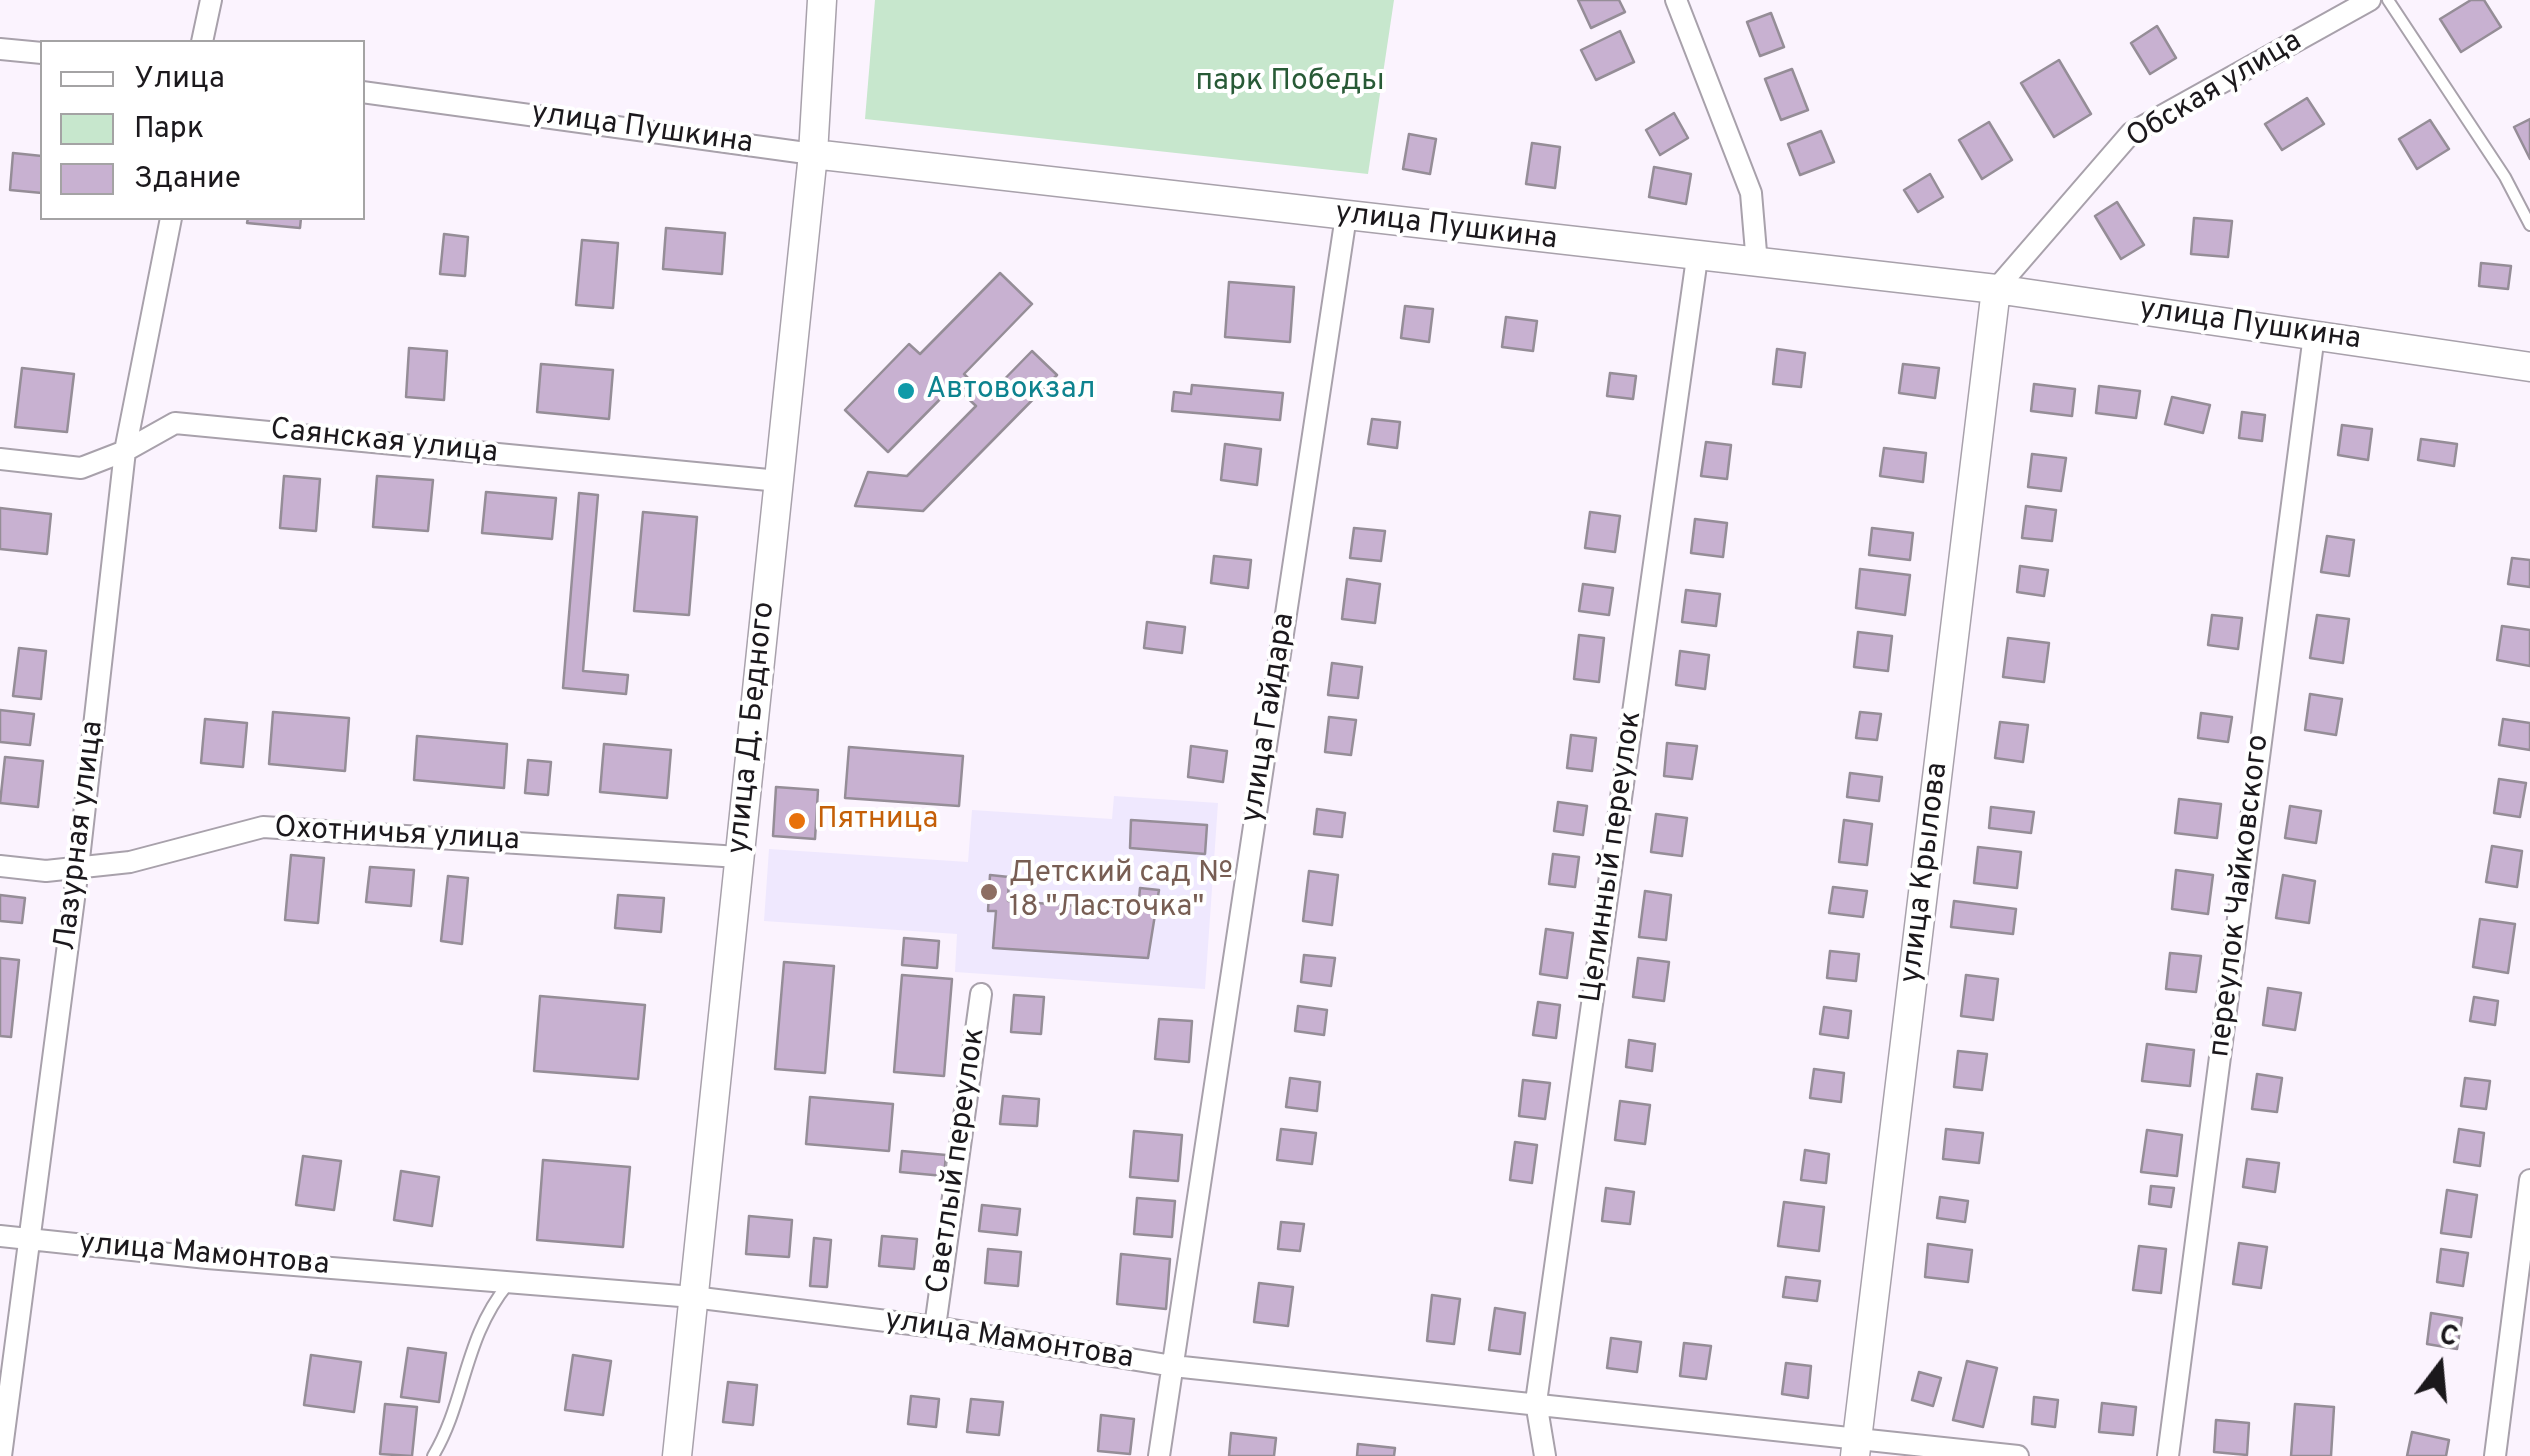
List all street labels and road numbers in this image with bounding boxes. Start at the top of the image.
street label: Обская улица [2121,25,2309,157]
street label: улица Пушкина [529,97,755,163]
street label: улица Пушкина [1333,197,1559,259]
street label: улица Пушкина [2137,293,2363,359]
street label: Саянская улица [269,413,499,473]
street label: улица Д. Бедного [722,600,784,856]
street label: улица Гайдара [1236,611,1304,825]
street label: Целинный переулок [1575,709,1651,1005]
street label: Лазурная улица [49,719,113,953]
street label: переулок Чайковского [2203,733,2279,1059]
street label: улица Крылова [1895,761,1957,985]
street label: Охотничья улица [273,812,521,860]
street label: Светлый переулок [922,1026,994,1296]
street label: улица Мамонтова [77,1227,331,1285]
street label: улица Мамонтова [882,1304,1136,1378]

